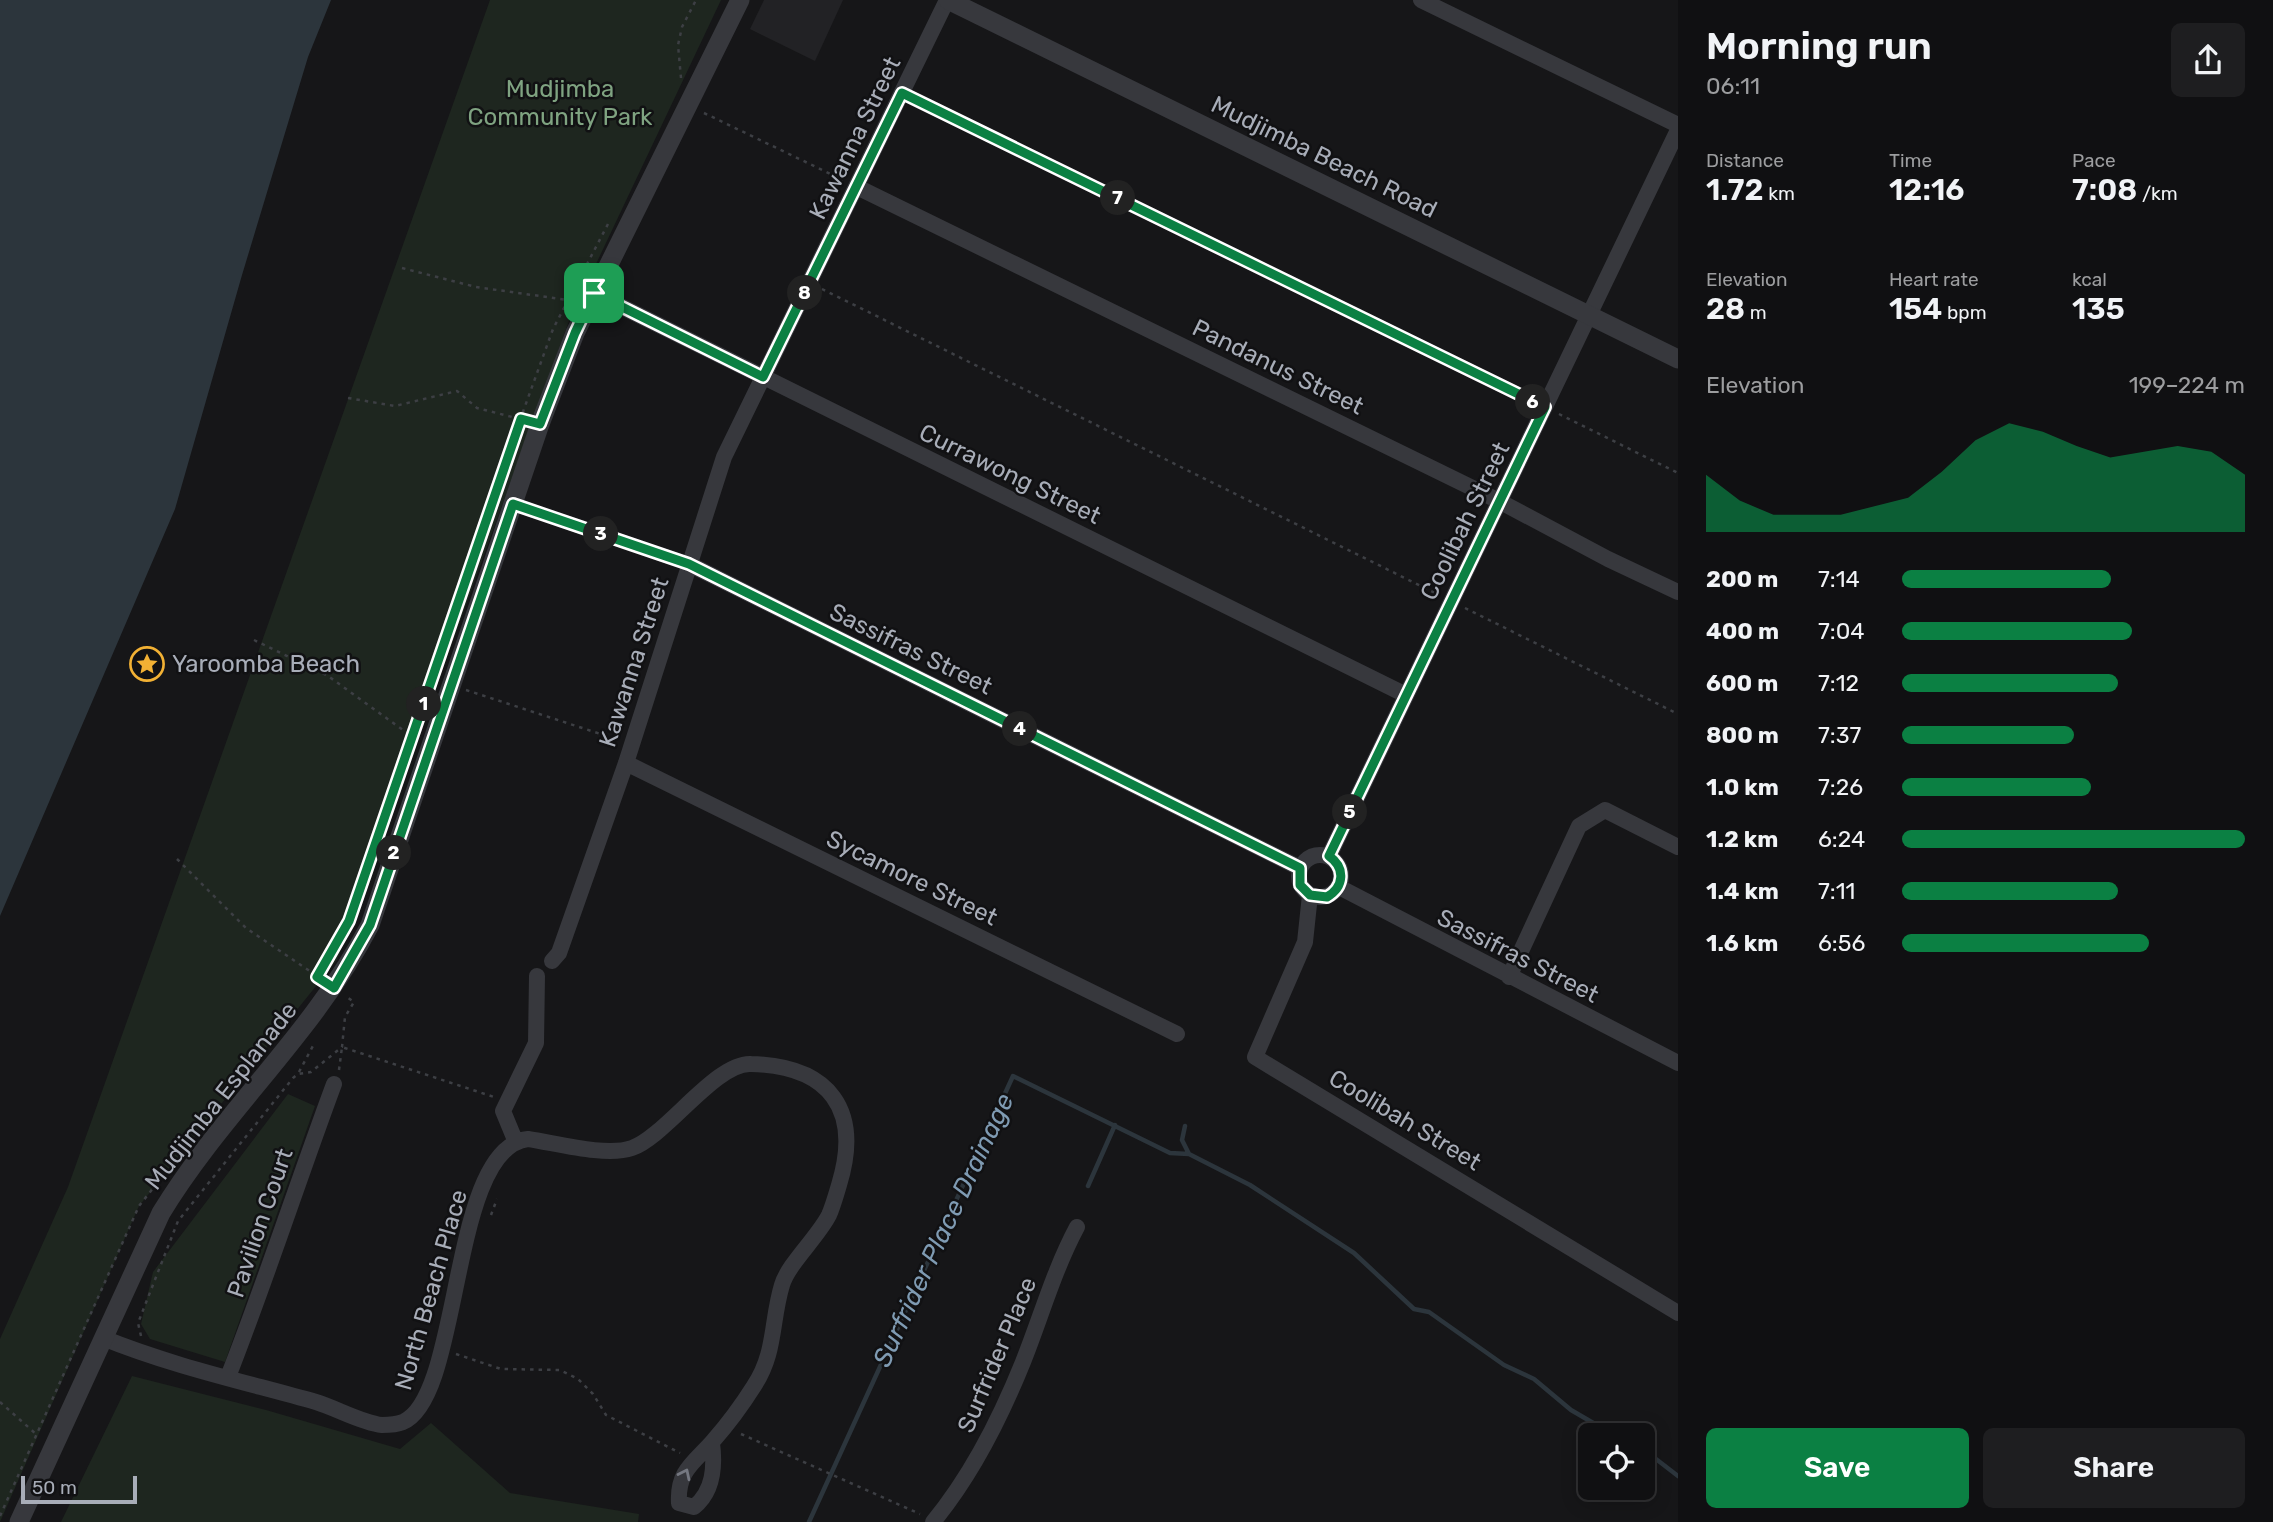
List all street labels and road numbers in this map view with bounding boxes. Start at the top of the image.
street label: Kawanna Street [804,52,906,224]
street label: Mudjimba Beach Road [1207,90,1441,224]
street label: Pandanus Street [1188,313,1368,421]
street label: Currawong Street [915,418,1105,530]
street label: Coolibah Street [1415,437,1515,605]
street label: Kawanna Street [593,573,675,751]
street label: Sassifras Street [825,598,997,700]
street label: Sycamore Street [822,824,1002,932]
street label: Sassifras Street [1433,903,1603,1009]
street label: Mudjimba Esplanade [139,997,303,1195]
street label: Coolibah Street [1324,1064,1486,1176]
street label: Pavilion Court [221,1145,299,1301]
street label: North Beach Place [389,1187,473,1393]
street label: Surfrider Place [951,1273,1043,1437]

